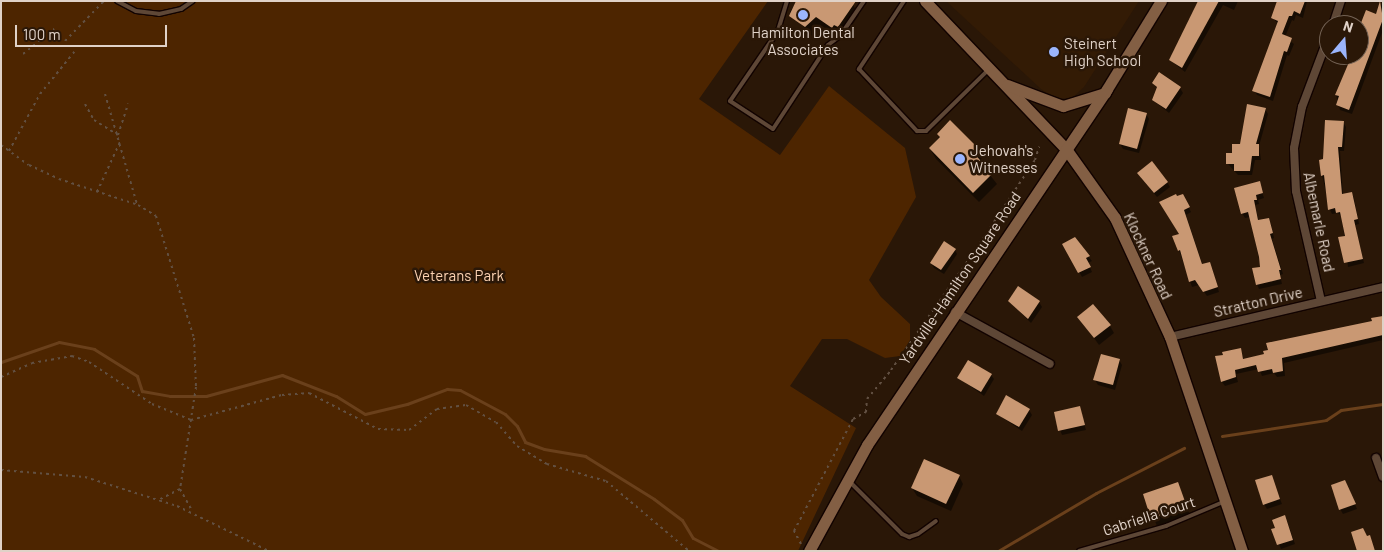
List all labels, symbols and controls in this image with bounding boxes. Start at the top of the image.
marker: Hamilton Dental Associates [797,9,809,21]
scale bar [18,15,170,47]
north arrow [1319,15,1369,65]
text: N [1341,17,1356,36]
place label: Hamilton Dental Associates [751,23,855,58]
text: 100 m [23,25,61,43]
place label: Steinert High School [1064,34,1141,69]
marker: Steinert High School [1048,46,1060,58]
place label: Jehovah's Witnesses [970,141,1038,176]
marker: Jehovah's Witnesses [954,153,966,165]
street label: Albemarle Road [1300,170,1338,274]
street label: Yardville-Hamilton Square Road [895,188,1025,368]
street label: Klockner Road [1120,210,1176,302]
park label: Veterans Park [414,267,504,285]
street label: Stratton Drive [1212,283,1304,321]
street label: Gabriella Court [1100,493,1198,539]

